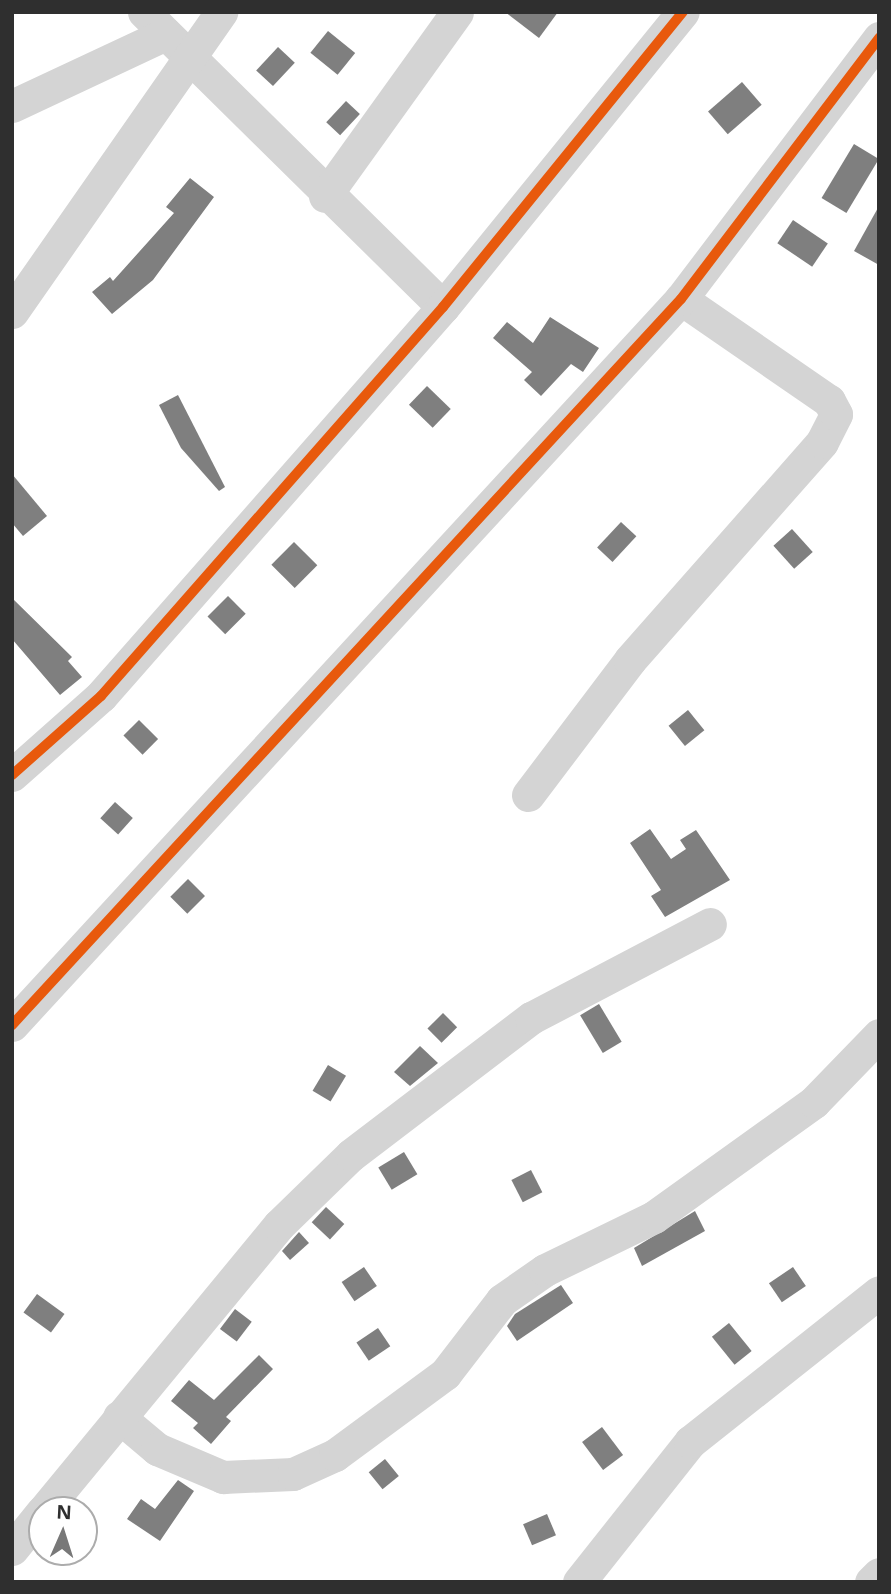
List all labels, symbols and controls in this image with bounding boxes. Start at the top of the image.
north arrow [28,1496,98,1566]
text: N [56,1499,72,1525]

